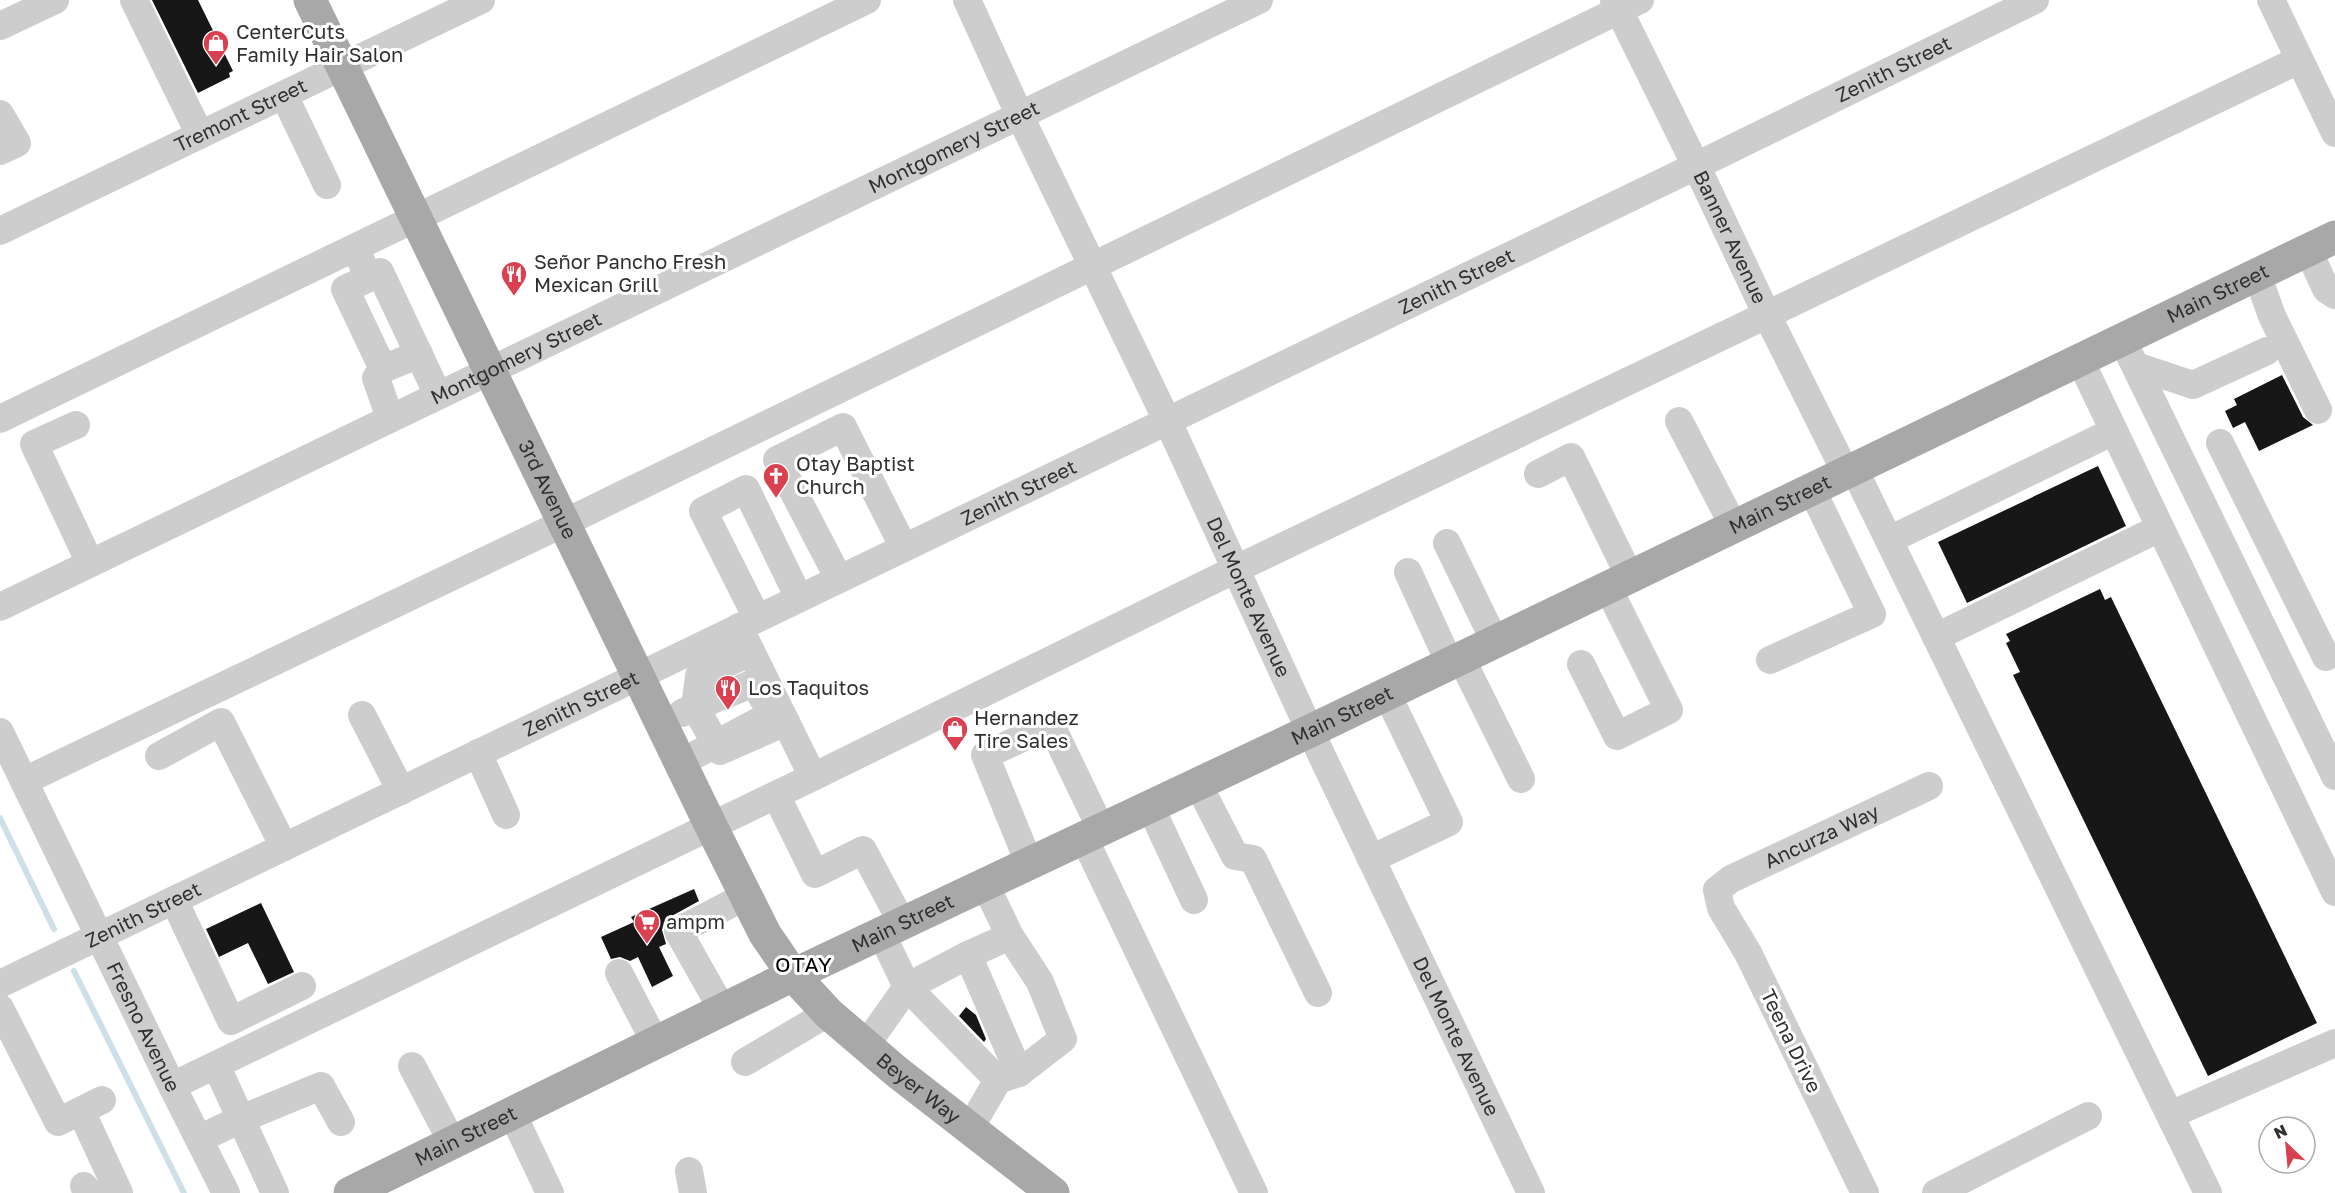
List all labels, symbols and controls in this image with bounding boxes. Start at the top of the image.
place label: CenterCuts Family Hair Salon [236,19,403,66]
shop icon: CenterCuts Family Hair Salon [201,28,231,66]
street label: Zenith Street [1832,30,1955,107]
street label: Tremont Street [170,73,310,156]
street label: Montgomery Street [864,95,1043,198]
street label: Banner Avenue [1689,166,1773,307]
street label: Zenith Street [1394,243,1518,319]
place label: Señor Pancho Fresh Mexican Grill [534,249,726,296]
street label: Main Street [2162,258,2272,327]
restaurant icon: Señor Pancho Fresh Mexican Grill [499,259,529,297]
street label: Montgomery Street [426,306,605,409]
street label: 3rd Avenue [514,435,583,542]
place label: Otay Baptist Church [796,451,915,498]
street label: Zenith Street [957,454,1080,530]
church icon: Otay Baptist Church [761,461,791,499]
street label: Main Street [1724,469,1834,538]
street label: Del Monte Avenue [1202,513,1296,680]
street label: Zenith Street [519,665,642,741]
restaurant icon: Los Taquitos [713,673,743,711]
place label: Los Taquitos [748,675,869,699]
street label: Main Street [1287,680,1397,749]
place label: Hernandez Tire Sales [974,705,1079,752]
shop icon: Hernandez Tire Sales [940,714,970,752]
street label: Ancurza Way [1760,798,1882,873]
street label: Zenith Street [81,876,204,952]
street label: Main Street [847,888,957,957]
supermarket icon: ampm [632,907,662,945]
place label: ampm [666,909,725,933]
district label: OTAY [775,951,833,977]
street label: Del Monte Avenue [1409,952,1505,1119]
street label: Fresno Avenue [102,958,186,1096]
street label: Teena Drive [1757,985,1827,1096]
street label: Beyer Way [872,1047,966,1128]
street label: Main Street [410,1100,520,1170]
north arrow [2257,1115,2317,1175]
text: N [2271,1120,2290,1143]

